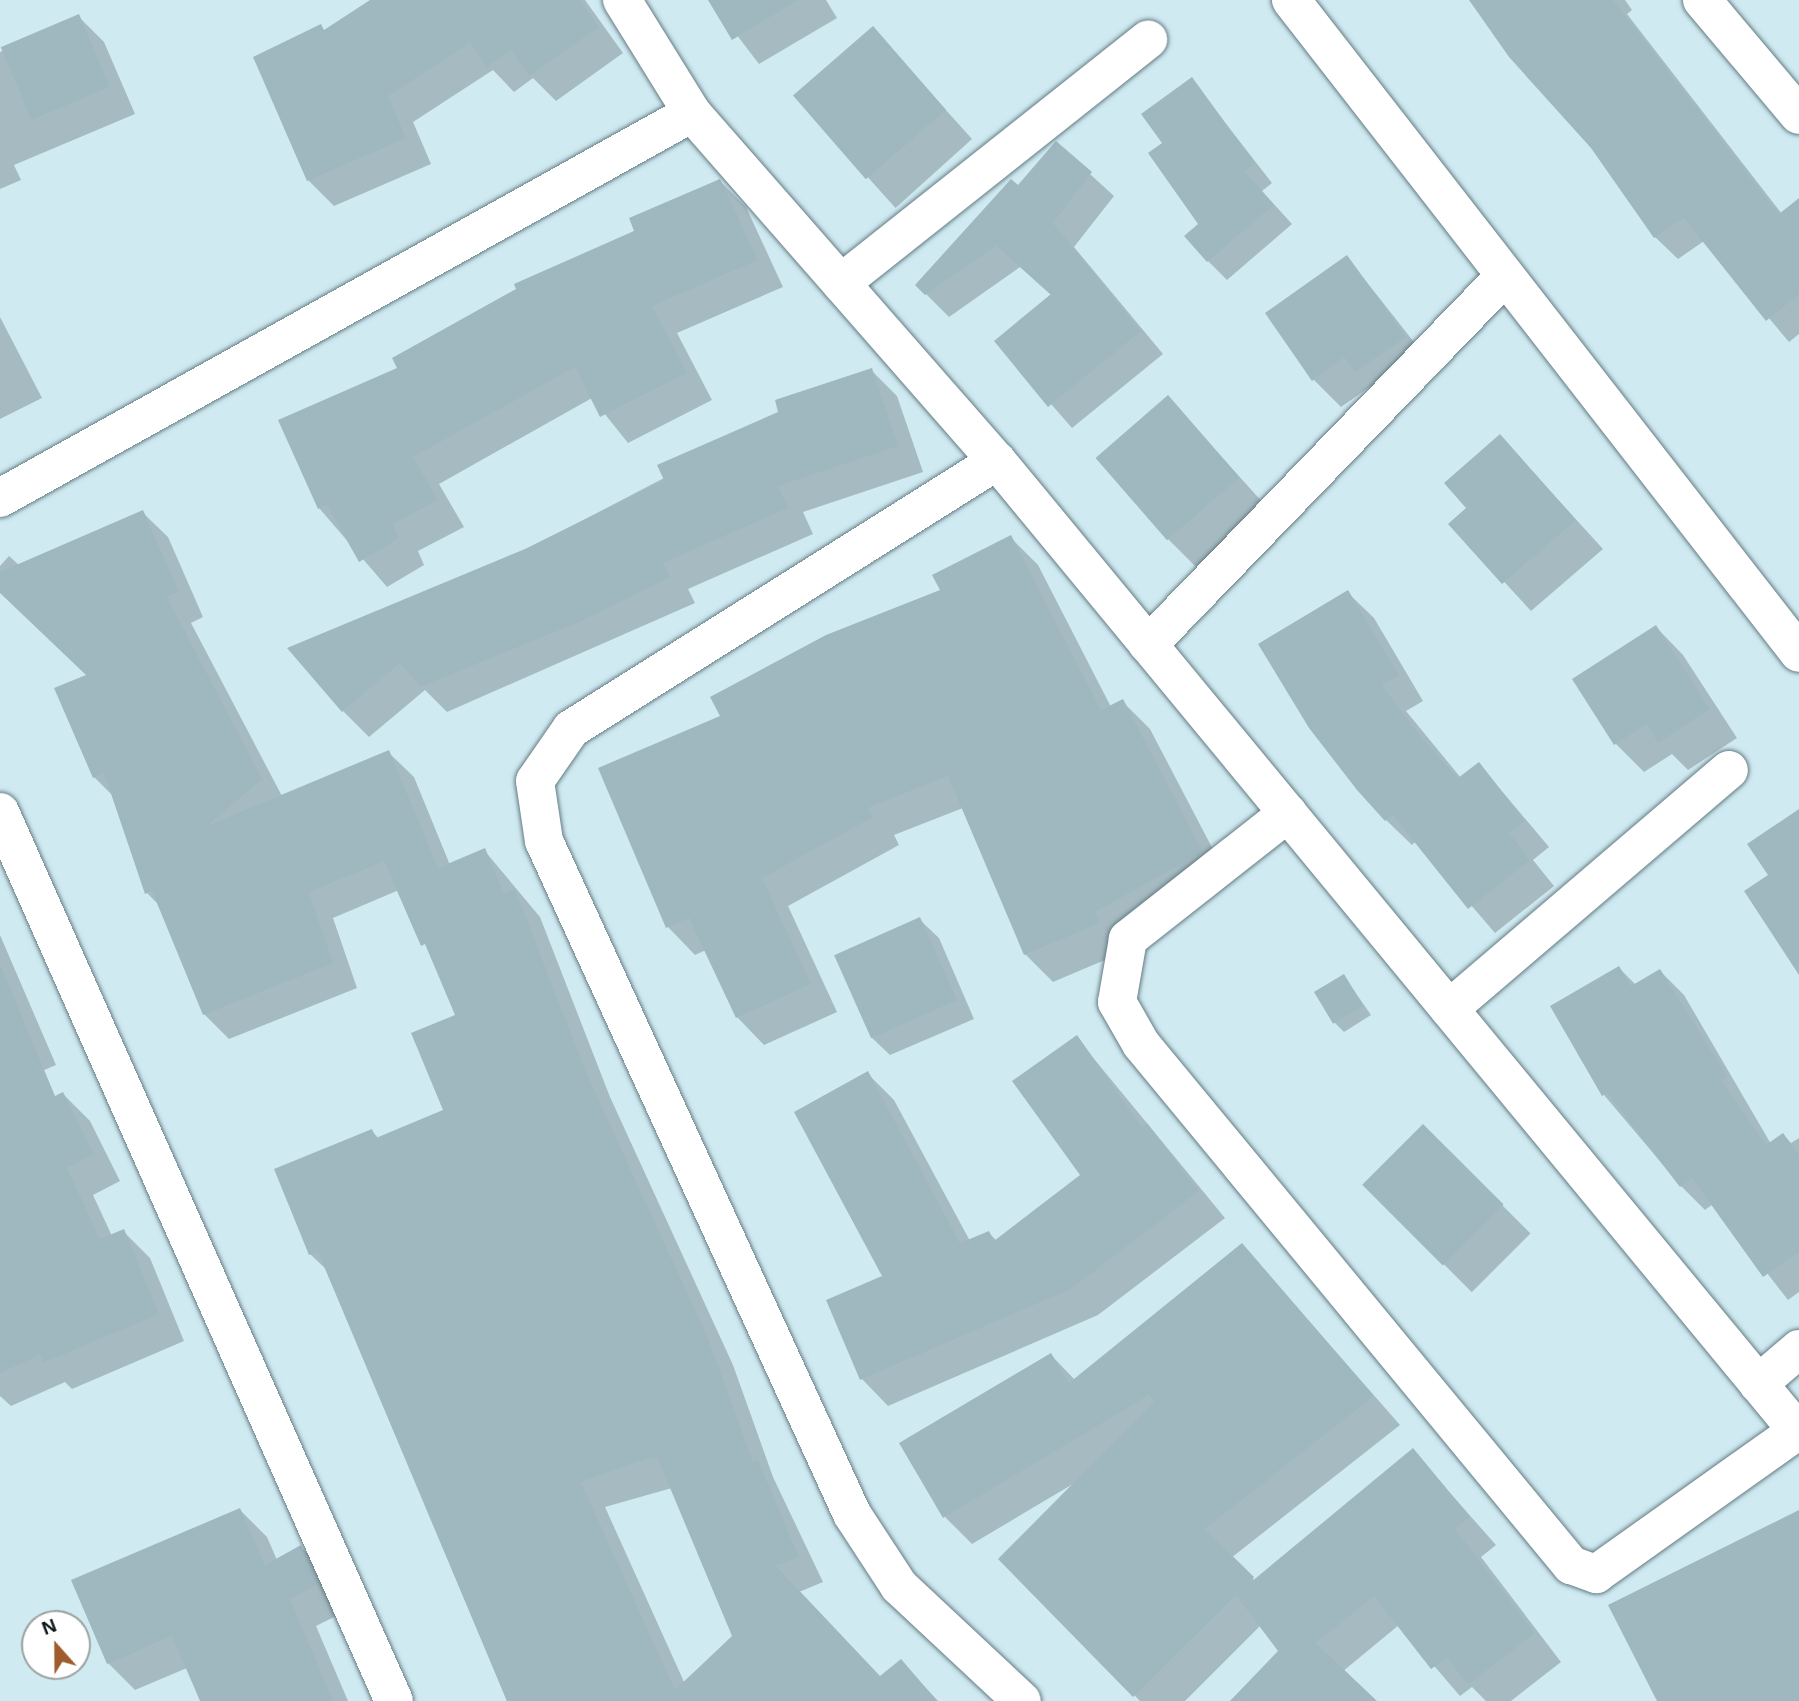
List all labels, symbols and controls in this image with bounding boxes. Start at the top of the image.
north arrow [21,1610,91,1680]
text: N [39,1615,59,1639]

